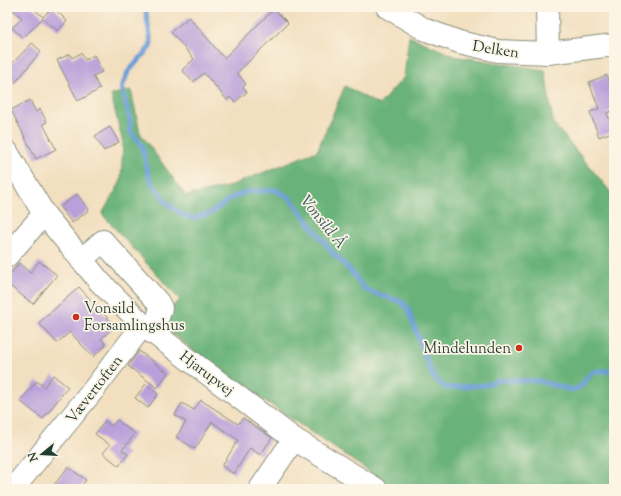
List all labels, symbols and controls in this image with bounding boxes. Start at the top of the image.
street label: Delken [471,36,521,65]
water label: Vonsild Å [293,191,351,255]
place label: Vonsild Forsamlingshus [84,299,185,337]
marker: Vonsild Forsamlingshus [71,312,81,322]
place label: Mindelunden [423,339,511,360]
marker: Mindelunden [514,343,524,353]
street label: Hjarupvej [174,347,238,402]
street label: Vævertoften [62,351,129,428]
north arrow [22,434,62,474]
text: N [24,450,43,464]

